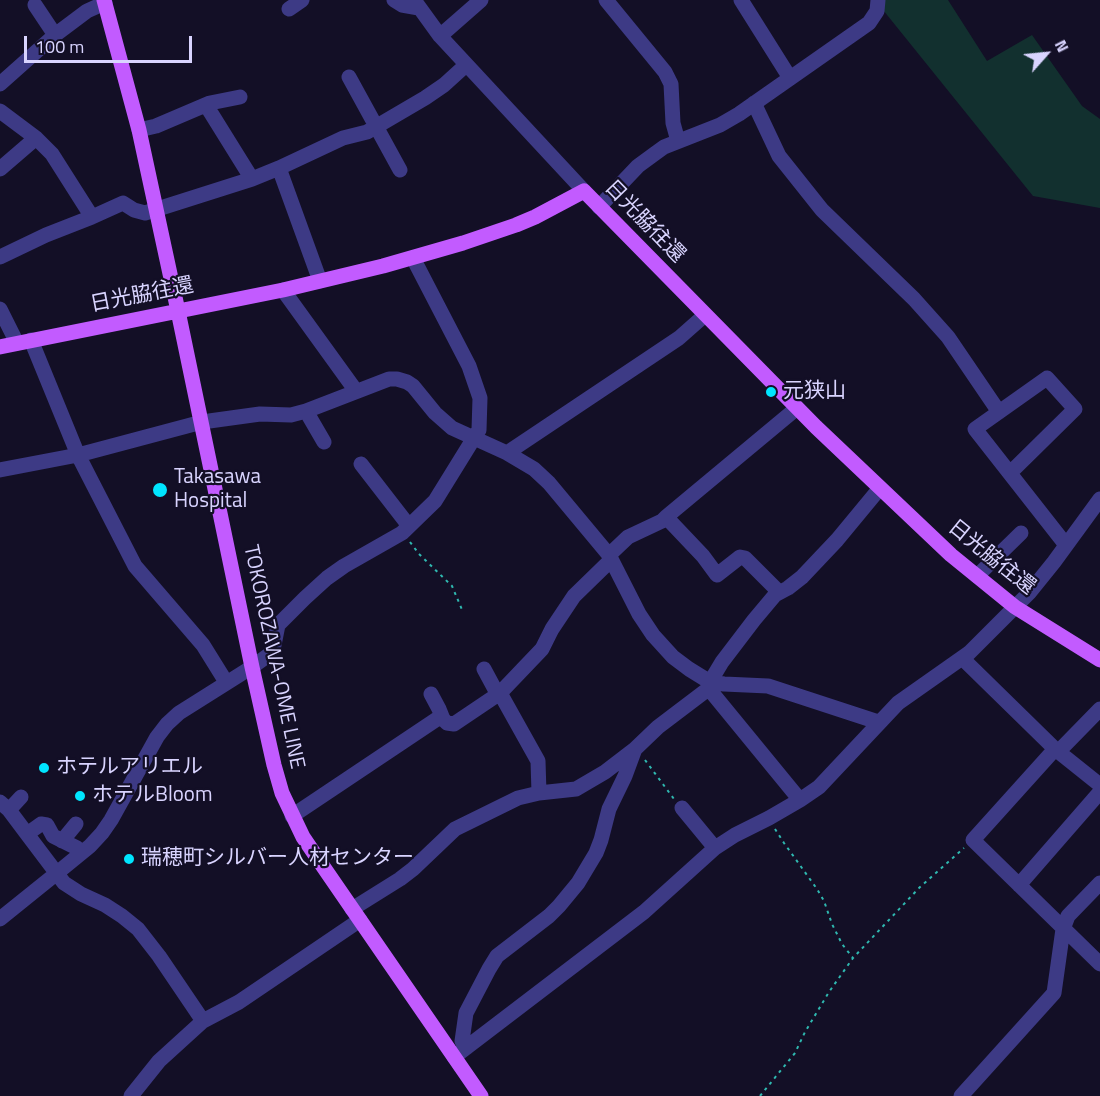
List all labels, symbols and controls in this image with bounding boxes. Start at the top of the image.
scale bar [27,24,195,62]
north arrow [1016,24,1076,84]
text: 100 m [35,33,84,60]
text: N [1049,35,1075,56]
street label: 日光脇往還 [598,175,690,269]
street label: 日光脇往還 [88,274,196,318]
place label: 元狭山 [783,379,846,405]
marker: 元狭山 [764,385,778,399]
place label: Takasawa Hospital [174,465,261,515]
marker: Takasawa Hospital [151,481,169,499]
street label: 日光脇往還 [942,515,1040,601]
street label: TOKOROZAWA-OME LINE [237,543,309,771]
place label: ホテルアリエル [56,755,203,781]
marker: ホテルアリエル [37,761,51,775]
place label: ホテルBloom [92,783,213,809]
marker: ホテルBloom [73,789,87,803]
place label: 瑞穂町シルバー人材センター [141,846,414,872]
marker: 瑞穂町シルバー人材センター [122,852,136,866]

